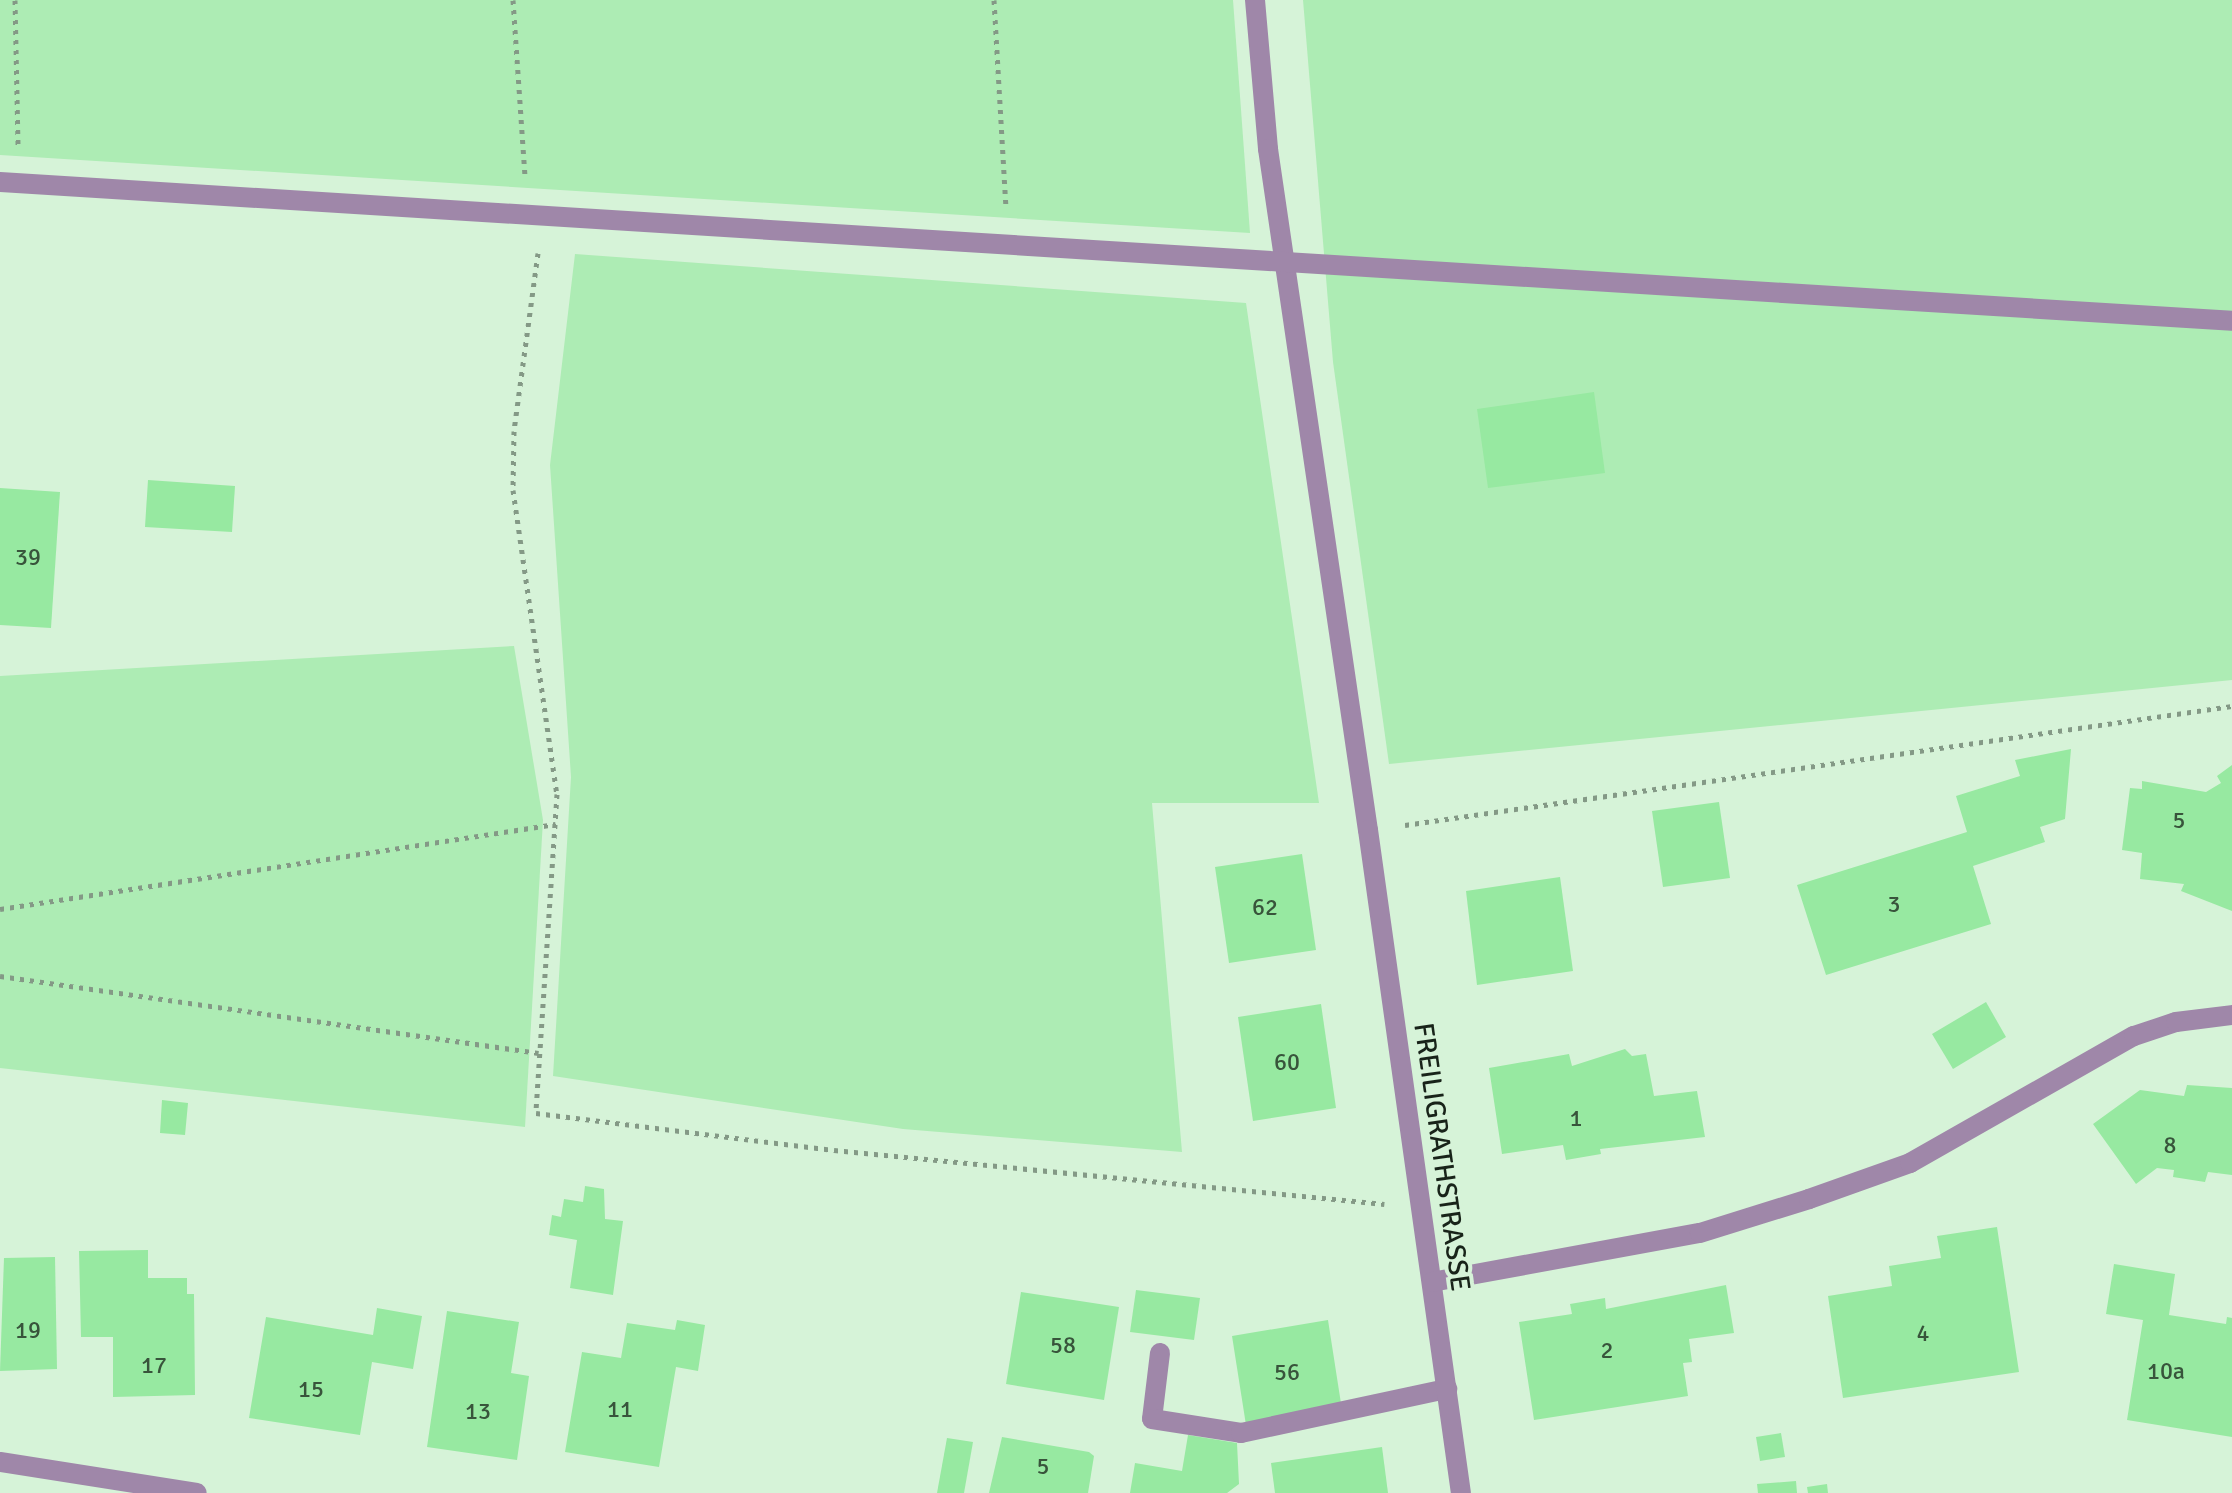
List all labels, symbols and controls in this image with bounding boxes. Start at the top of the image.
house number: 39 [15,544,41,572]
house number: 5 [2173,807,2185,835]
house number: 3 [1888,891,1900,919]
house number: 62 [1252,894,1278,922]
street label: FREILIGRATHSTRASSE [1407,1021,1477,1293]
house number: 60 [1274,1049,1300,1077]
house number: 1 [1570,1105,1582,1133]
house number: 8 [2164,1132,2176,1160]
house number: 19 [15,1317,41,1345]
house number: 4 [1917,1320,1929,1348]
house number: 58 [1050,1332,1076,1360]
house number: 2 [1601,1337,1613,1365]
house number: 17 [141,1352,167,1380]
house number: 10a [2147,1358,2185,1386]
house number: 56 [1274,1359,1300,1387]
house number: 15 [298,1376,324,1404]
house number: 11 [607,1396,633,1424]
house number: 13 [465,1398,491,1426]
house number: 5 [1037,1453,1049,1481]

